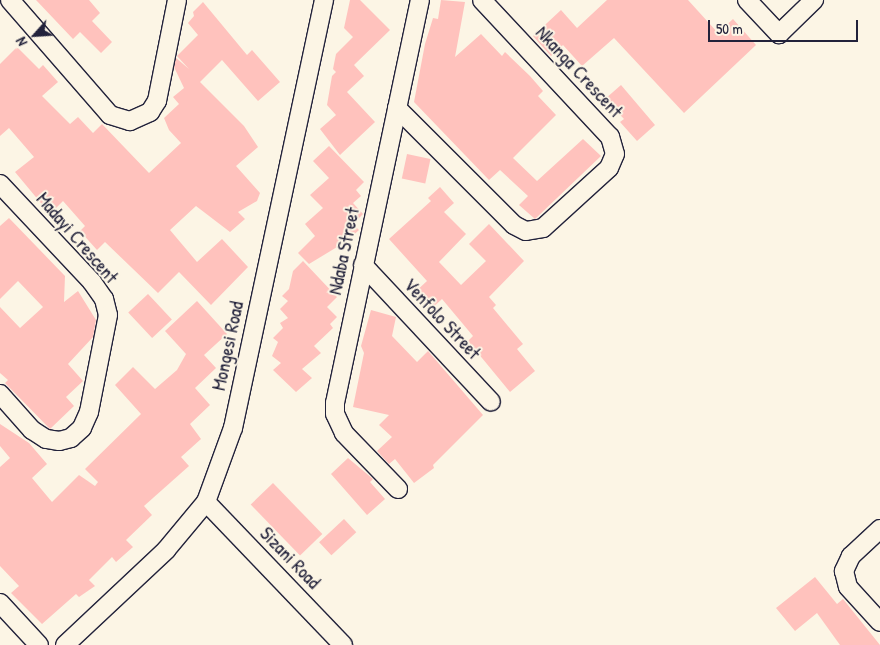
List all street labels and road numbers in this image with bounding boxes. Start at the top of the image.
street label: Nkanga Crescent [531,21,627,123]
street label: Madayi Crescent [31,188,123,288]
street label: Ndaba Street [324,205,364,297]
street label: Venfolo Street [399,274,485,364]
street label: Mongesi Road [207,299,249,393]
street label: Sizani Road [255,522,325,594]

